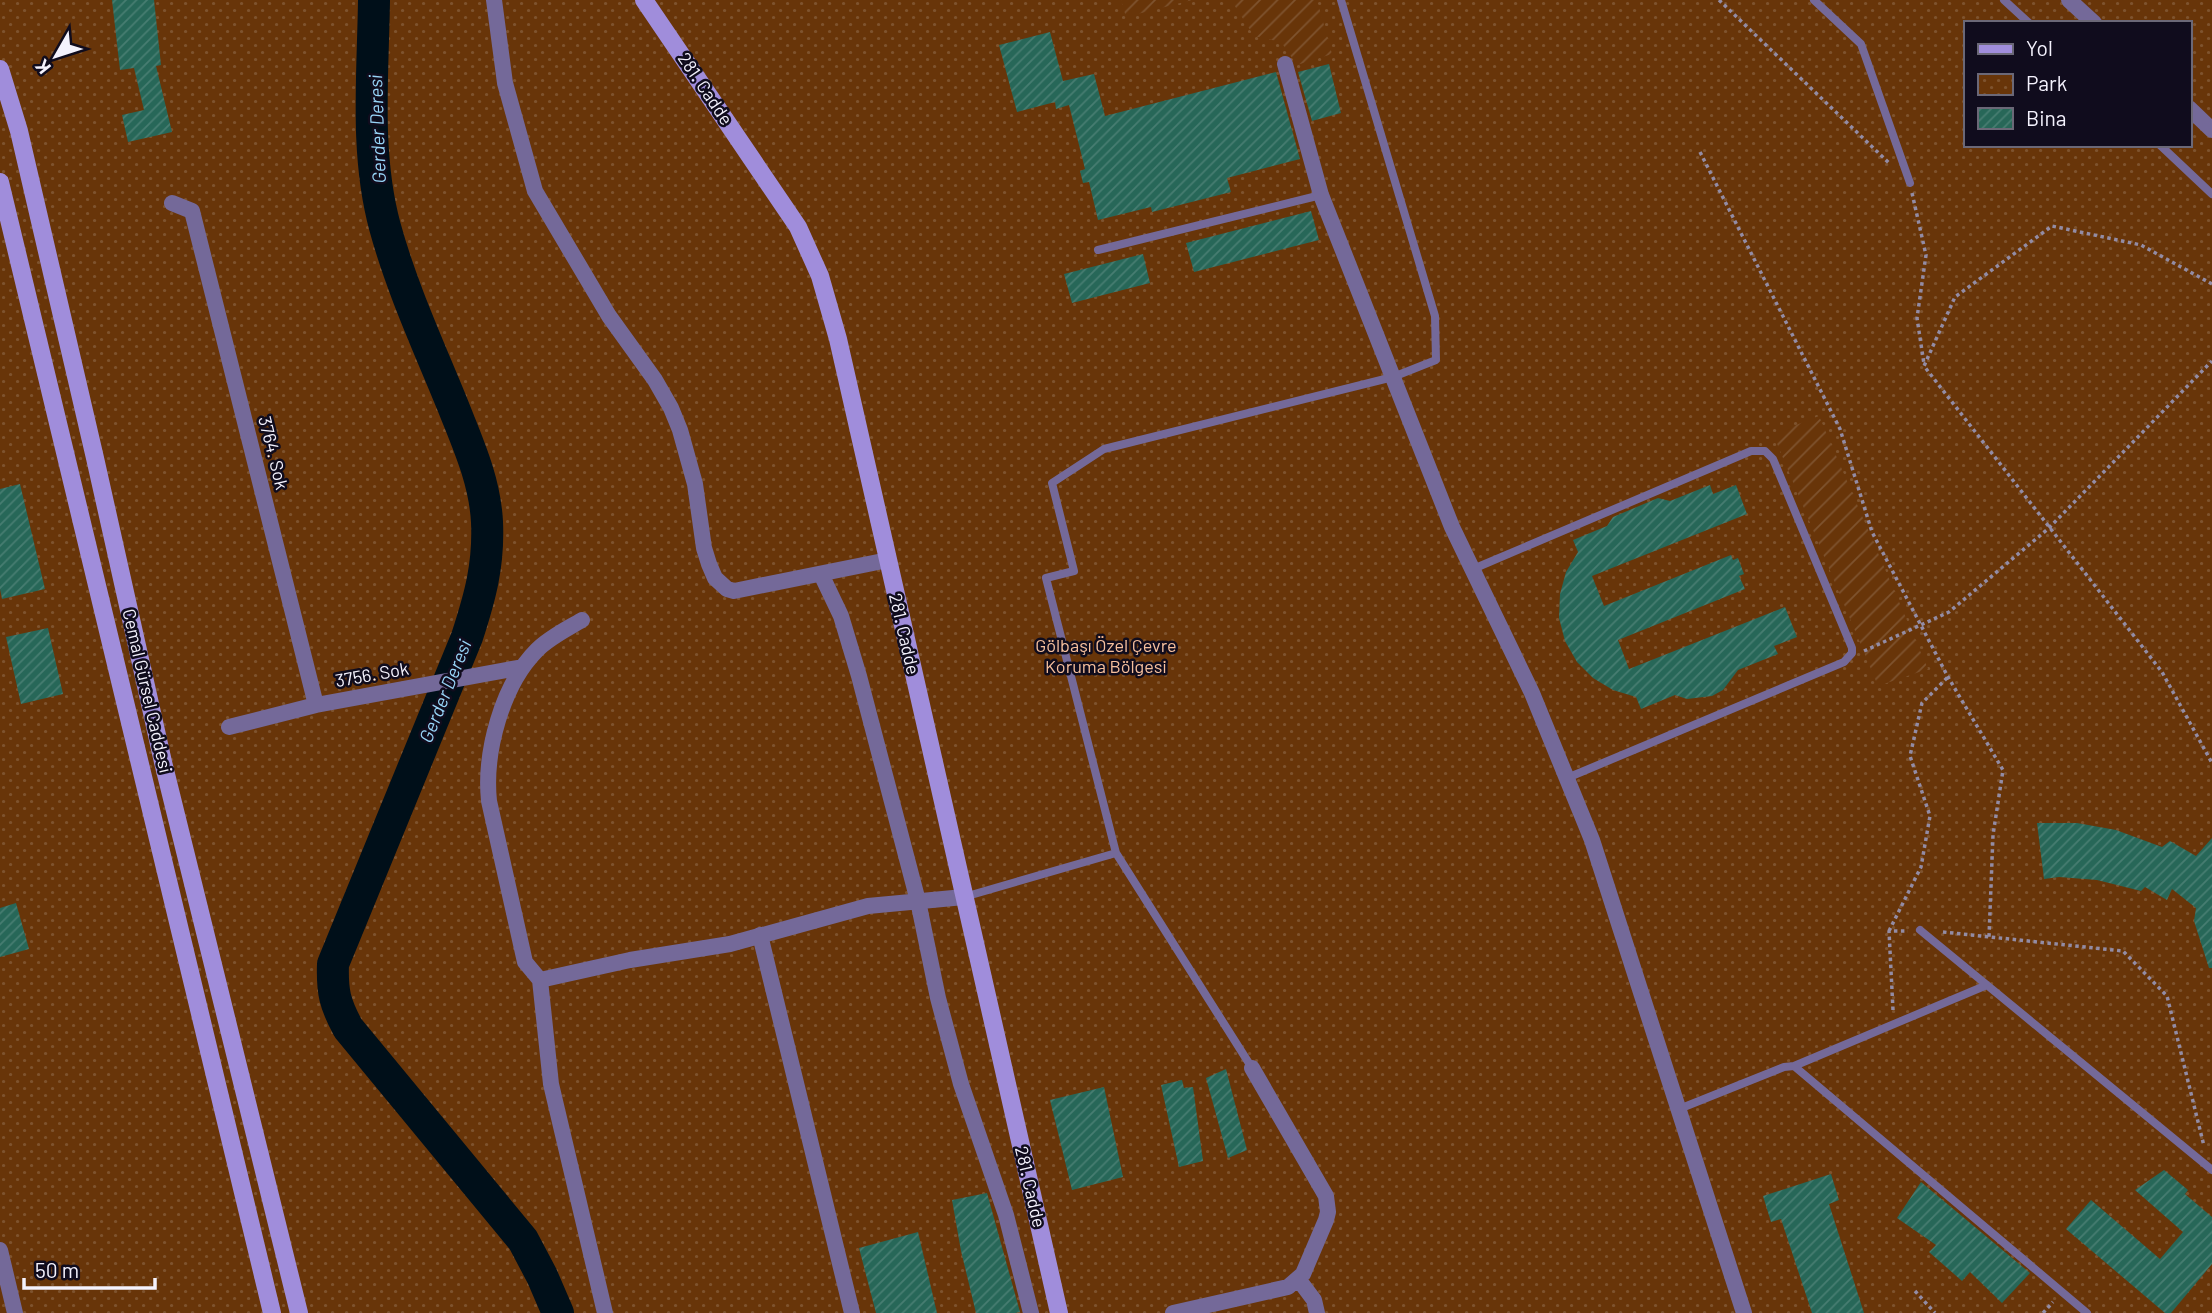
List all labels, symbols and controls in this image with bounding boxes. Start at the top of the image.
north arrow [21,21,91,91]
legend [1964,21,2191,147]
text: Yol [2026,35,2053,60]
street label: 281. Cadde [674,48,738,129]
text: K [30,55,55,79]
text: Park [2026,70,2067,95]
water label: Gerder Deresi [363,74,390,184]
text: Bina [2026,105,2067,130]
street label: 3764. Sok [254,414,294,492]
street label: 281. Cadde [885,591,925,677]
street label: Cemal Gürsel Caddesi [118,607,178,775]
park label: Gölbaşı Özel Çevre Koruma Bölgesi [1035,634,1177,677]
water label: Gerder Deresi [413,636,476,746]
street label: 3756. Sok [333,657,410,691]
street label: 281. Cadde [1011,1144,1051,1230]
scale bar [24,1246,156,1290]
text: 50 m [35,1257,79,1282]

